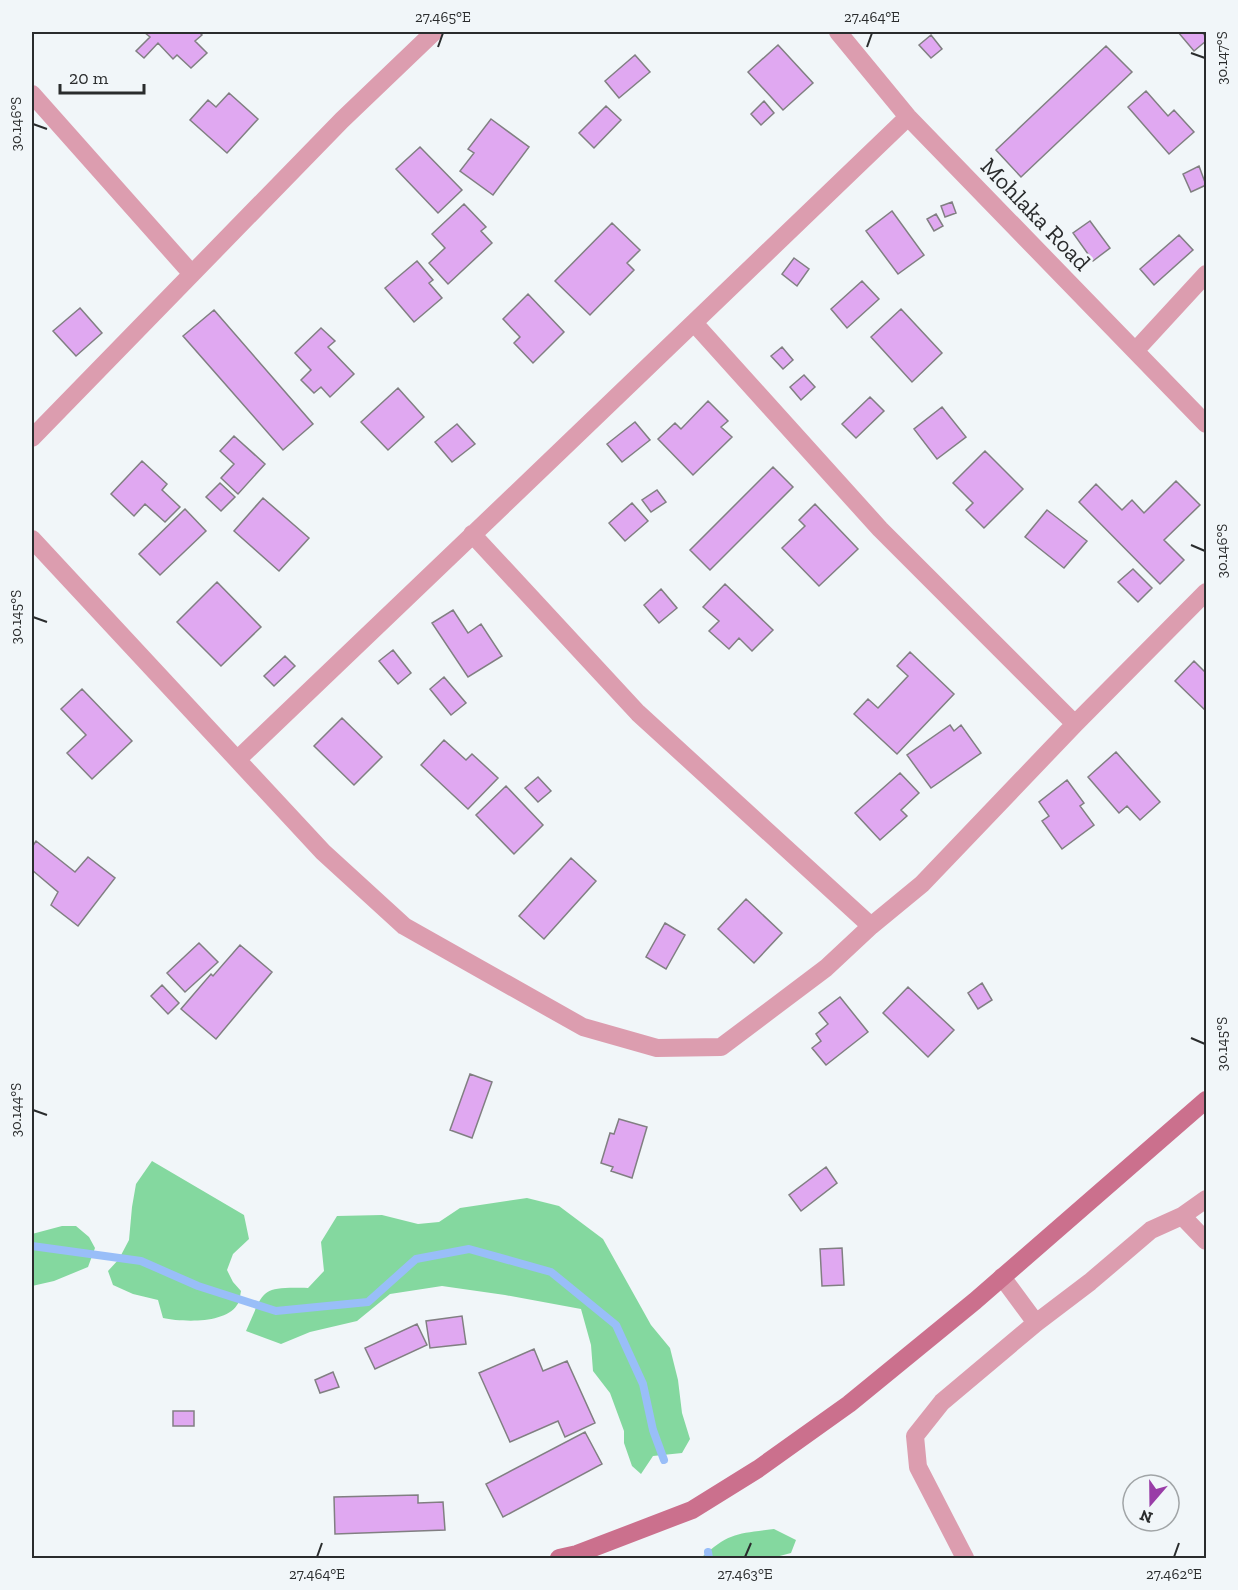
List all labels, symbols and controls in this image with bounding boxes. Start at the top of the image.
text: 27.465°E [415,8,471,26]
text: 27.464°E [844,8,900,26]
text: 30.147°S [1213,31,1231,85]
scale bar [60,57,144,95]
text: 20 m [69,67,109,89]
text: 30.146°S [7,97,25,151]
street label: Mohlaka Road [975,152,1097,276]
text: 30.146°S [1213,524,1231,578]
text: 30.145°S [7,590,25,644]
text: 30.145°S [1213,1017,1231,1071]
text: 30.144°S [7,1083,25,1137]
north arrow [1121,1473,1181,1533]
text: N [1137,1506,1155,1528]
text: 27.464°E [289,1565,345,1583]
text: 27.463°E [717,1565,773,1583]
text: 27.462°E [1146,1565,1202,1583]

